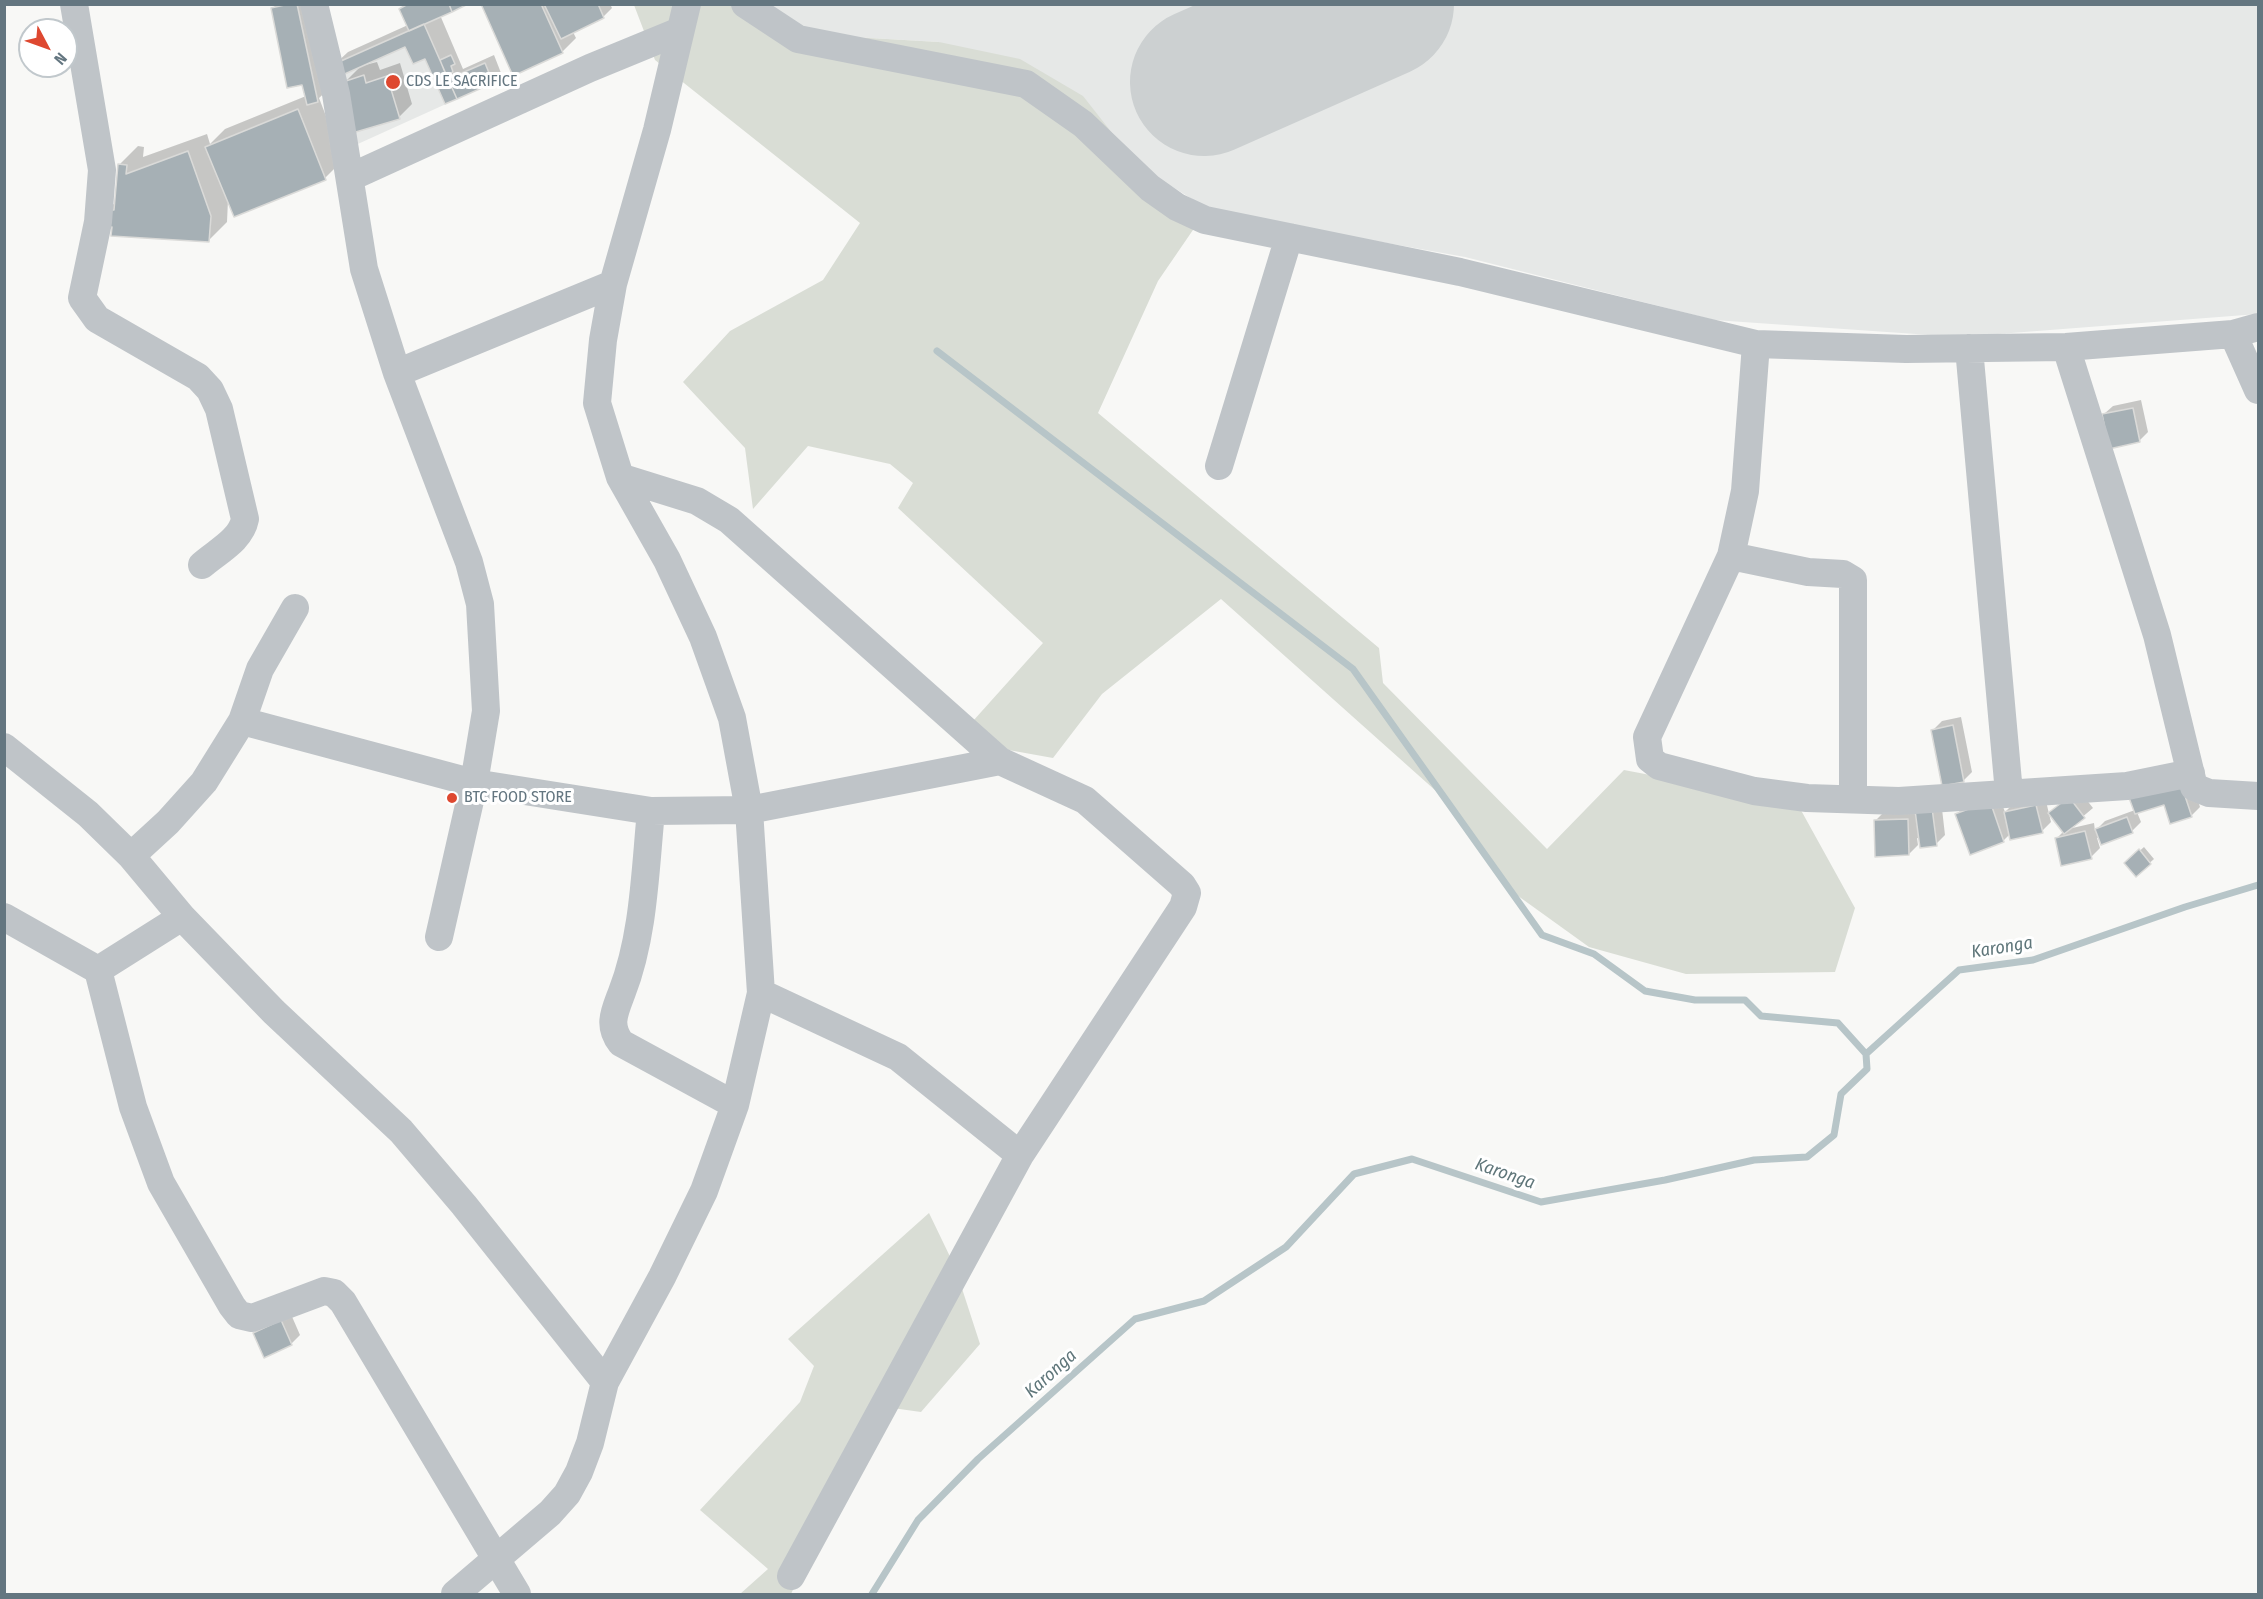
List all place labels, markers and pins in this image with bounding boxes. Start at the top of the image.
place label: CDS LE SACRIFICE [406,72,517,92]
marker: CDS LE SACRIFICE [384,73,402,91]
place label: BTC FOOD STORE [464,788,572,808]
marker: BTC FOOD STORE [445,791,459,805]

